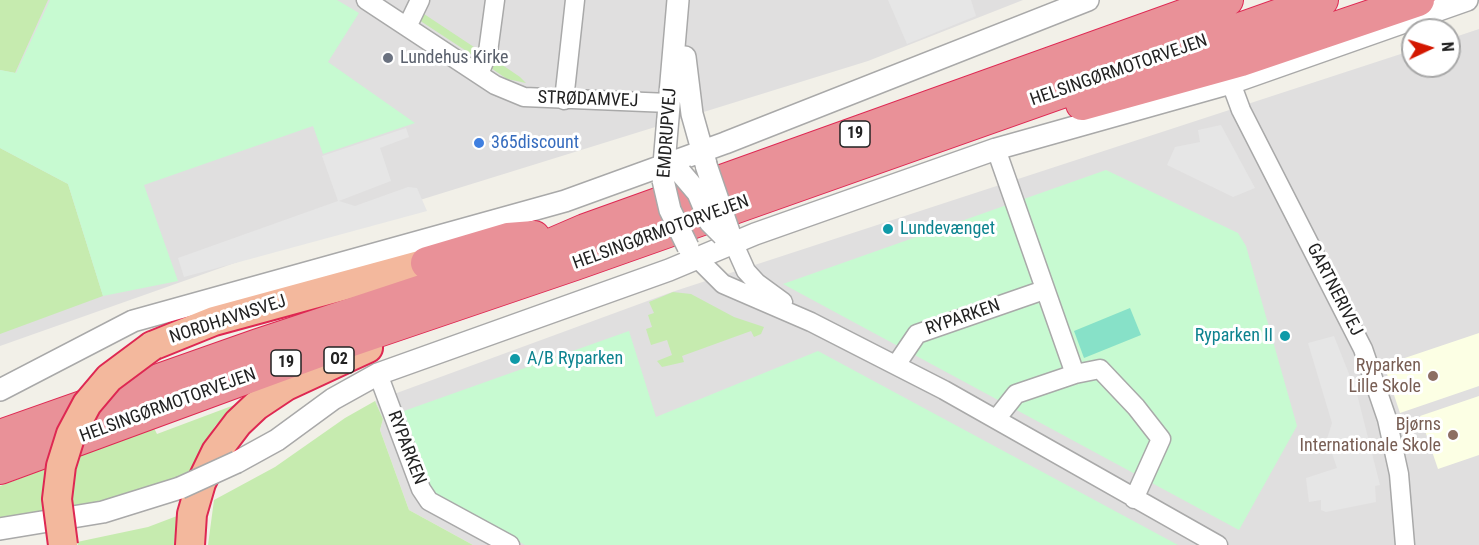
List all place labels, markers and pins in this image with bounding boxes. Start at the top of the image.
place label: Lundehus Kirke [400,47,509,69]
marker: Lundehus Kirke [381,51,395,65]
place label: 365discount [491,132,579,154]
marker: 365discount [472,136,486,150]
place label: Lundevænget [900,218,995,240]
marker: Lundevænget [881,222,895,236]
place label: Ryparken II [1195,325,1273,347]
marker: Ryparken II [1278,329,1292,343]
place label: A/B Ryparken [527,348,623,370]
marker: A/B Ryparken [508,352,522,366]
place label: Ryparken Lille Skole [1348,355,1421,398]
marker: Ryparken Lille Skole [1426,369,1440,383]
place label: Bjørns Internationale Skole [1300,414,1441,456]
marker: Bjørns Internationale Skole [1446,428,1460,442]

